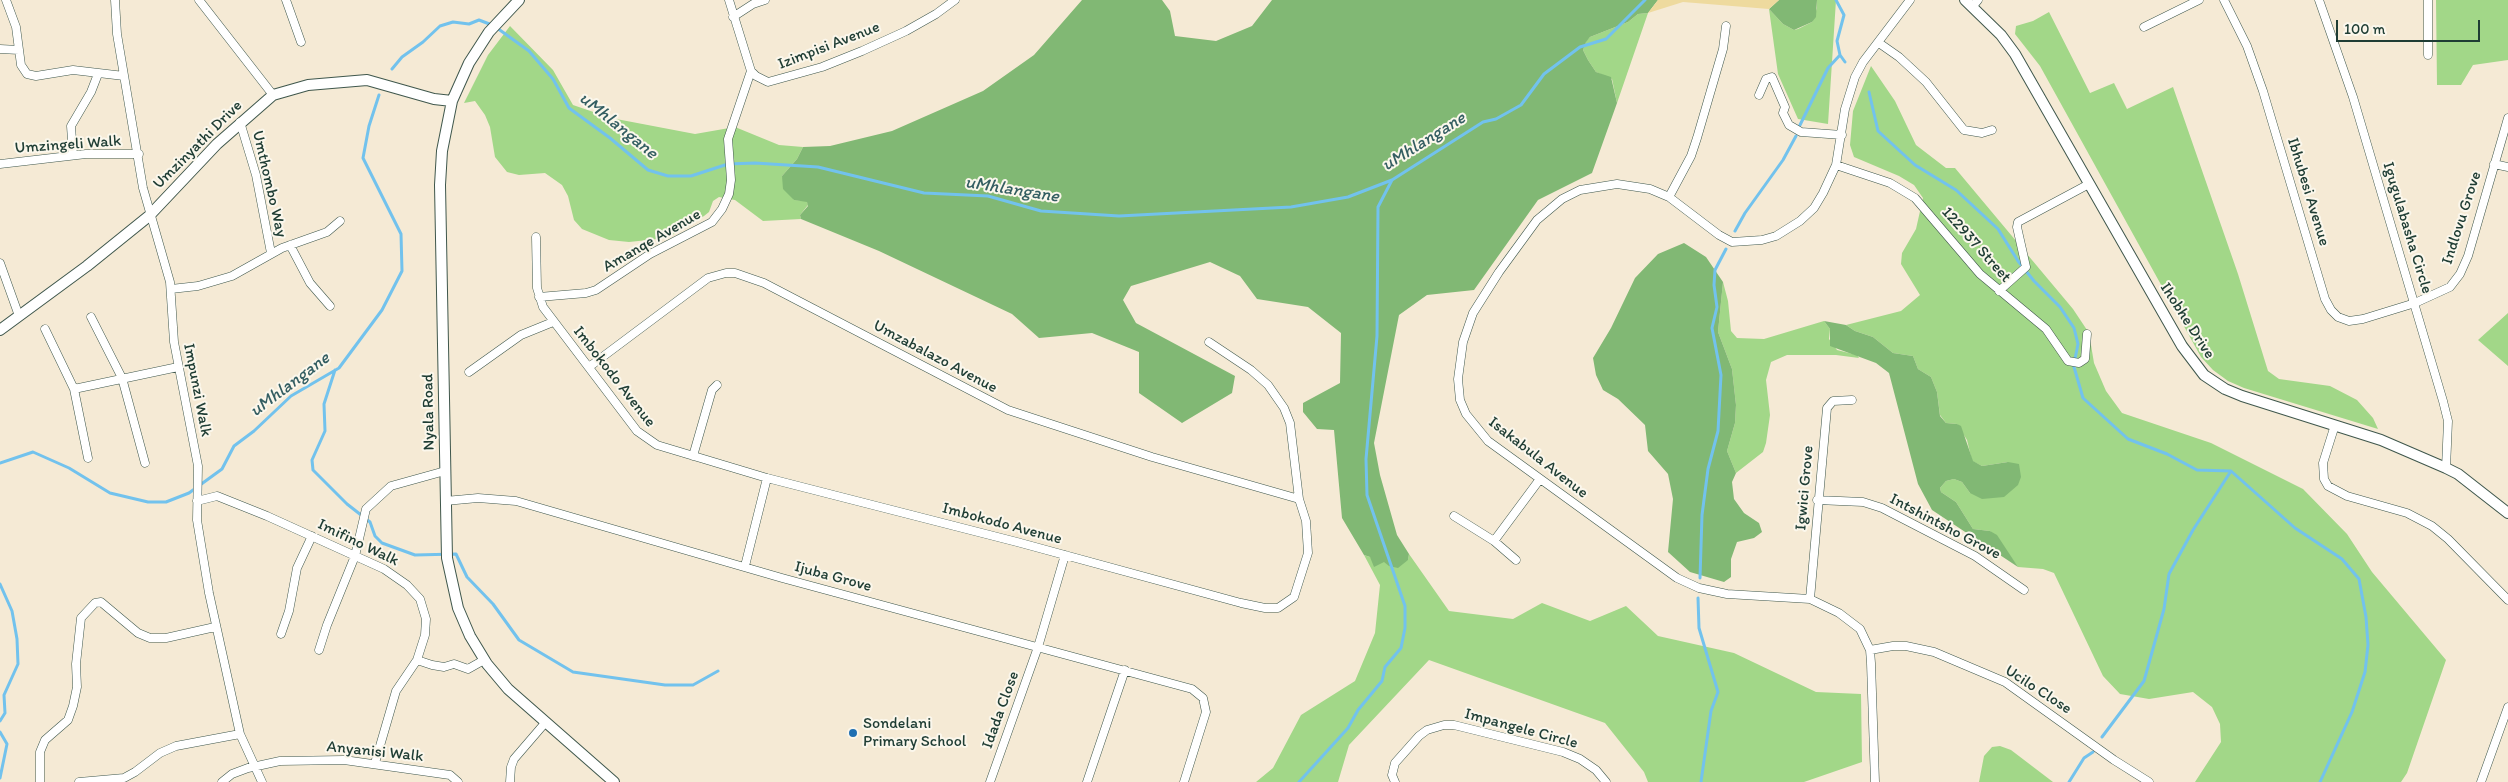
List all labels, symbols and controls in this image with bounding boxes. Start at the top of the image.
scale bar [2338,10,2482,42]
street label: Izimpisi Avenue [775,18,883,74]
text: 100 m [2344,20,2385,38]
water label: uMhlangane [574,88,662,164]
street label: Umzinyathi Drive [149,96,247,194]
water label: uMhlangane [1378,108,1470,176]
street label: Umthombo Way [247,129,291,239]
street label: Umzingeli Walk [14,132,122,158]
street label: Ibhubesi Avenue [2282,136,2334,248]
street label: Igugulabasha Circle [2378,160,2436,296]
street label: Indlovu Grove [2438,169,2486,267]
water label: uMhlangane [964,172,1060,208]
street label: 122937 Street [1937,203,2015,287]
street label: Amanqe Avenue [600,205,704,277]
street label: Ihobhe Drive [2155,279,2219,363]
street label: Umzabalazo Avenue [870,316,1000,398]
street label: Imbokodo Avenue [569,323,659,431]
street label: Impunzi Walk [179,342,215,438]
water label: uMhlangane [246,348,334,422]
street label: Nyala Road [419,373,439,451]
street label: Isakabula Avenue [1484,413,1592,503]
street label: Igwici Grove [1792,445,1818,531]
street label: Intshintsho Grove [1886,490,2004,564]
street label: Imbokodo Avenue [940,499,1064,549]
street label: Imifino Walk [314,515,402,571]
street label: Ijuba Grove [792,557,874,597]
street label: Ucilo Close [2001,661,2075,719]
street label: Idada Close [978,669,1024,751]
street label: Impangele Circle [1462,705,1580,753]
place label: Sondelani Primary School [863,714,966,752]
marker: Sondelani Primary School [847,727,859,739]
street label: Anyanisi Walk [326,737,424,767]

